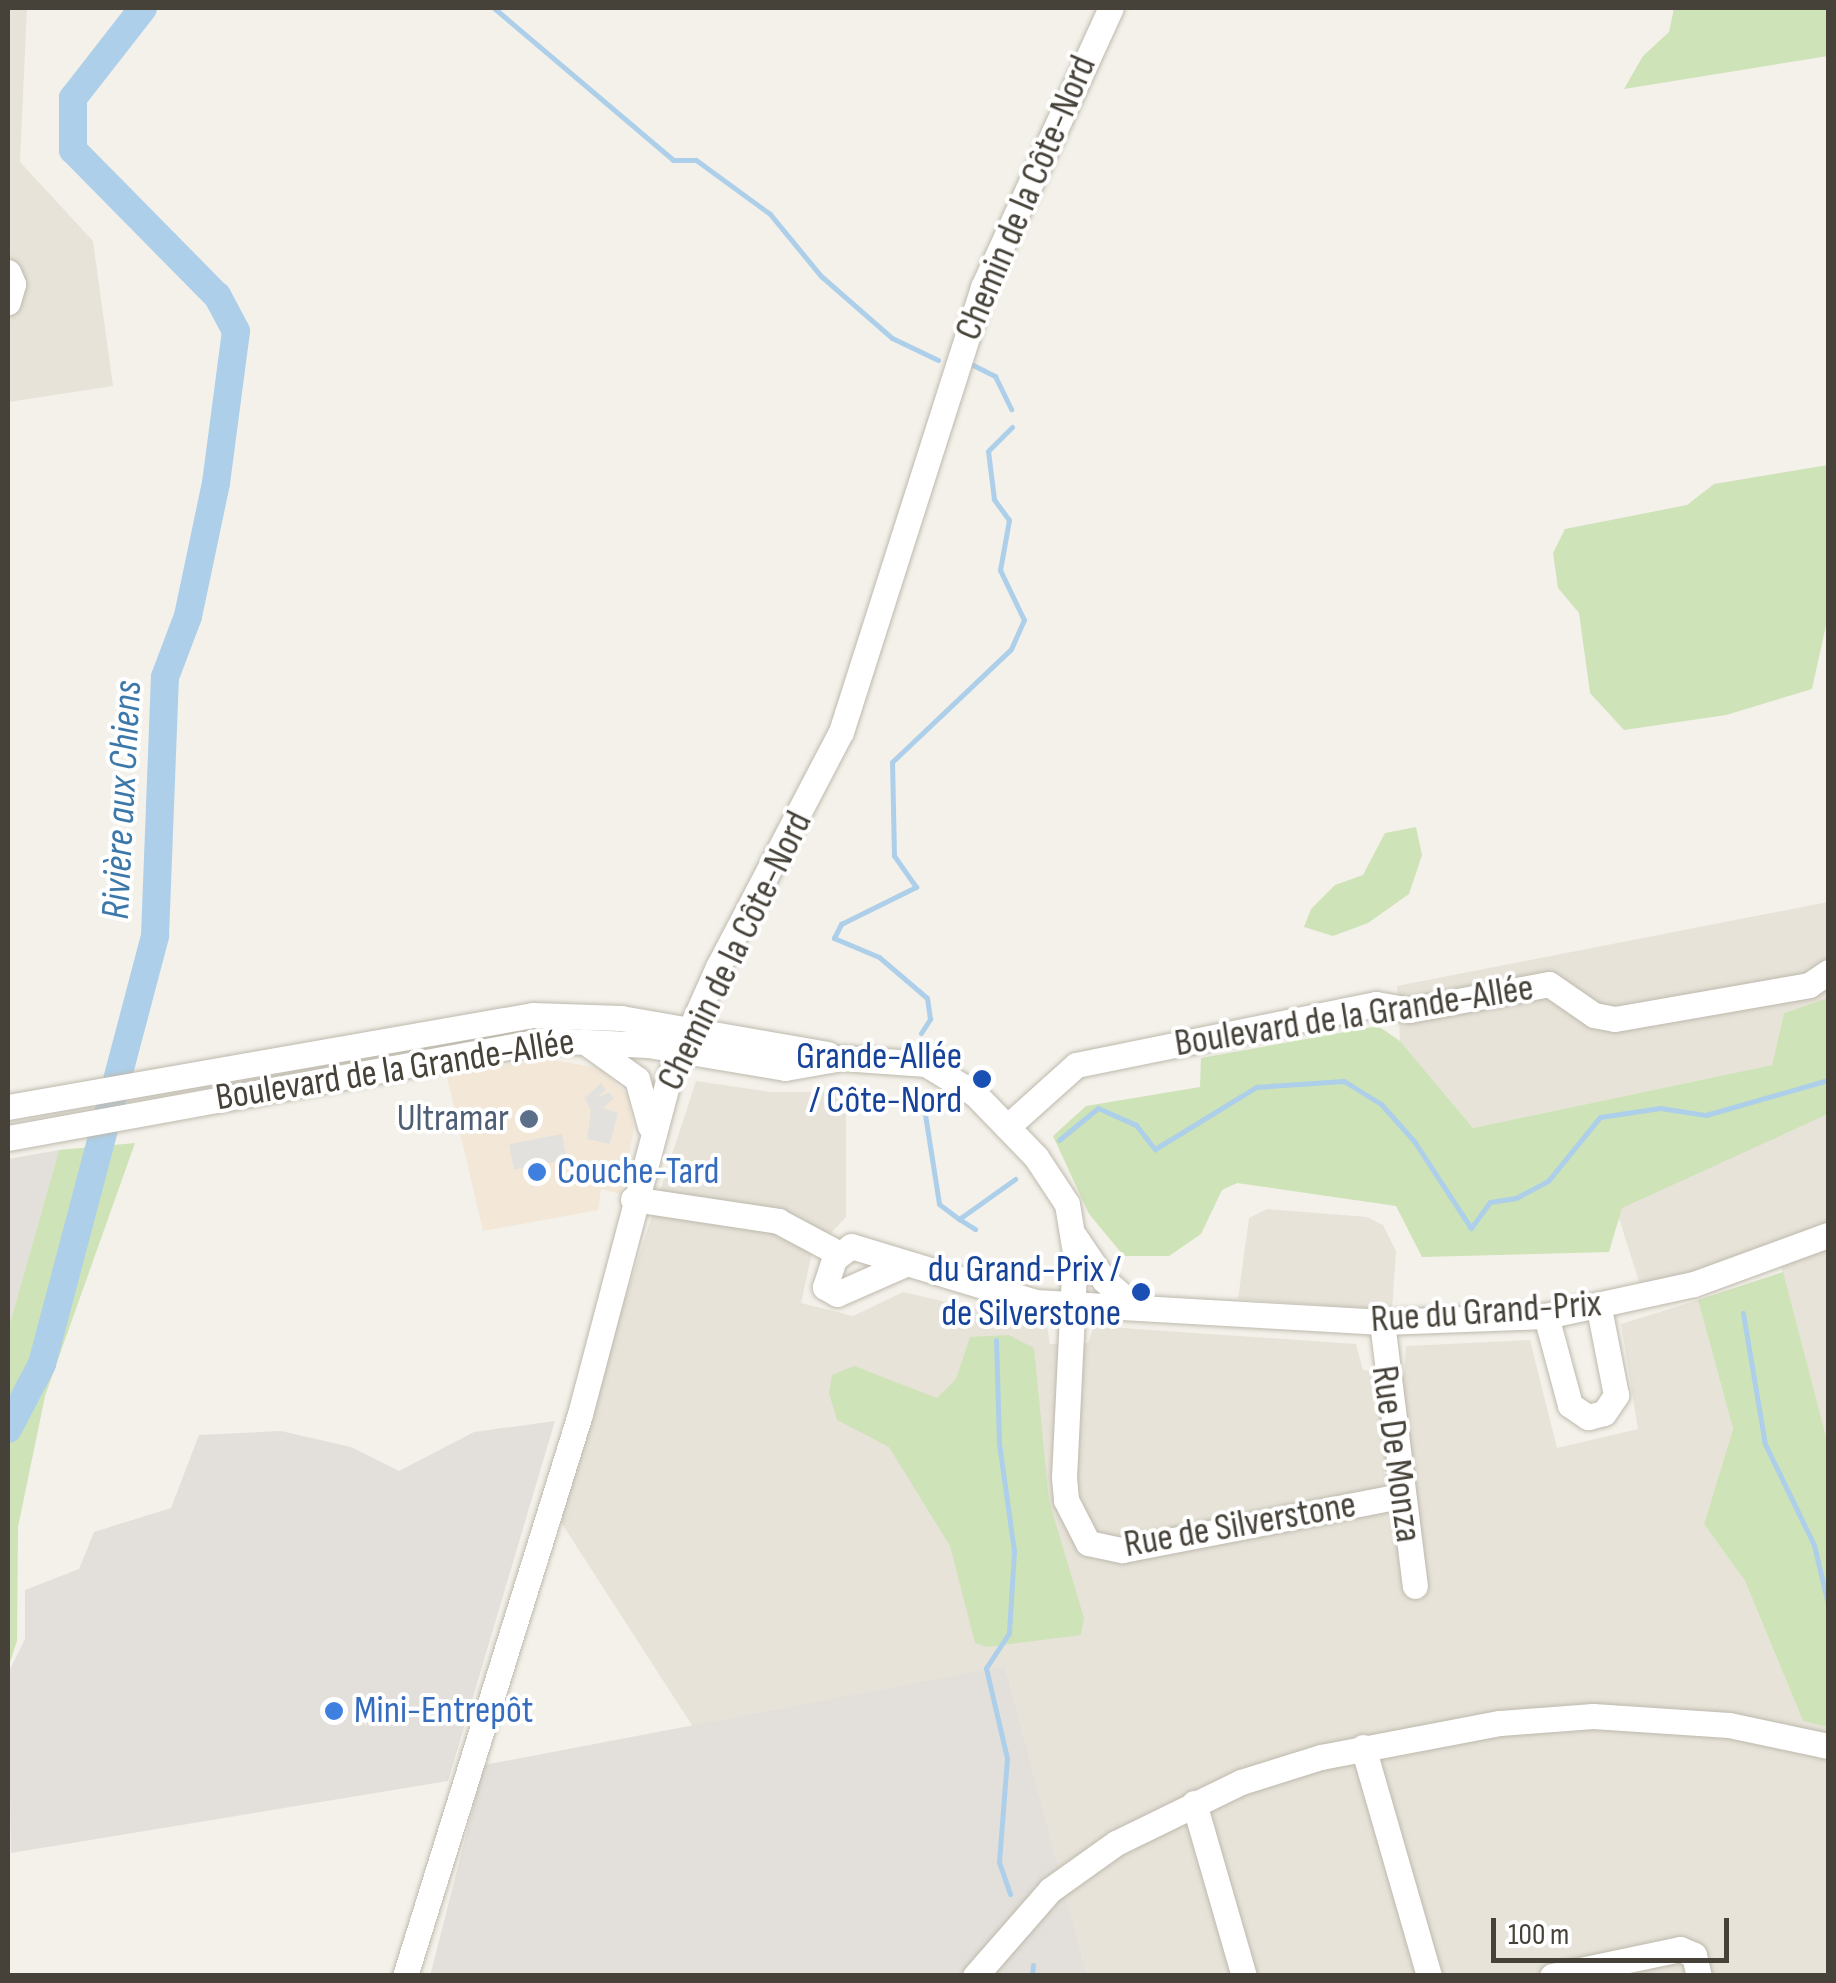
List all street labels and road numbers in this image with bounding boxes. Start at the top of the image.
street label: Chemin de la Côte-Nord [946,49,1106,347]
street label: Chemin de la Côte-Nord [648,804,822,1098]
street label: Boulevard de la Grande-Allée [1171,965,1537,1067]
street label: Boulevard de la Grande-Allée [212,1019,578,1121]
street label: Rue du Grand-Prix [1369,1281,1603,1343]
street label: Rue De Monza [1361,1363,1431,1545]
street label: Rue de Silverstone [1121,1482,1359,1568]

